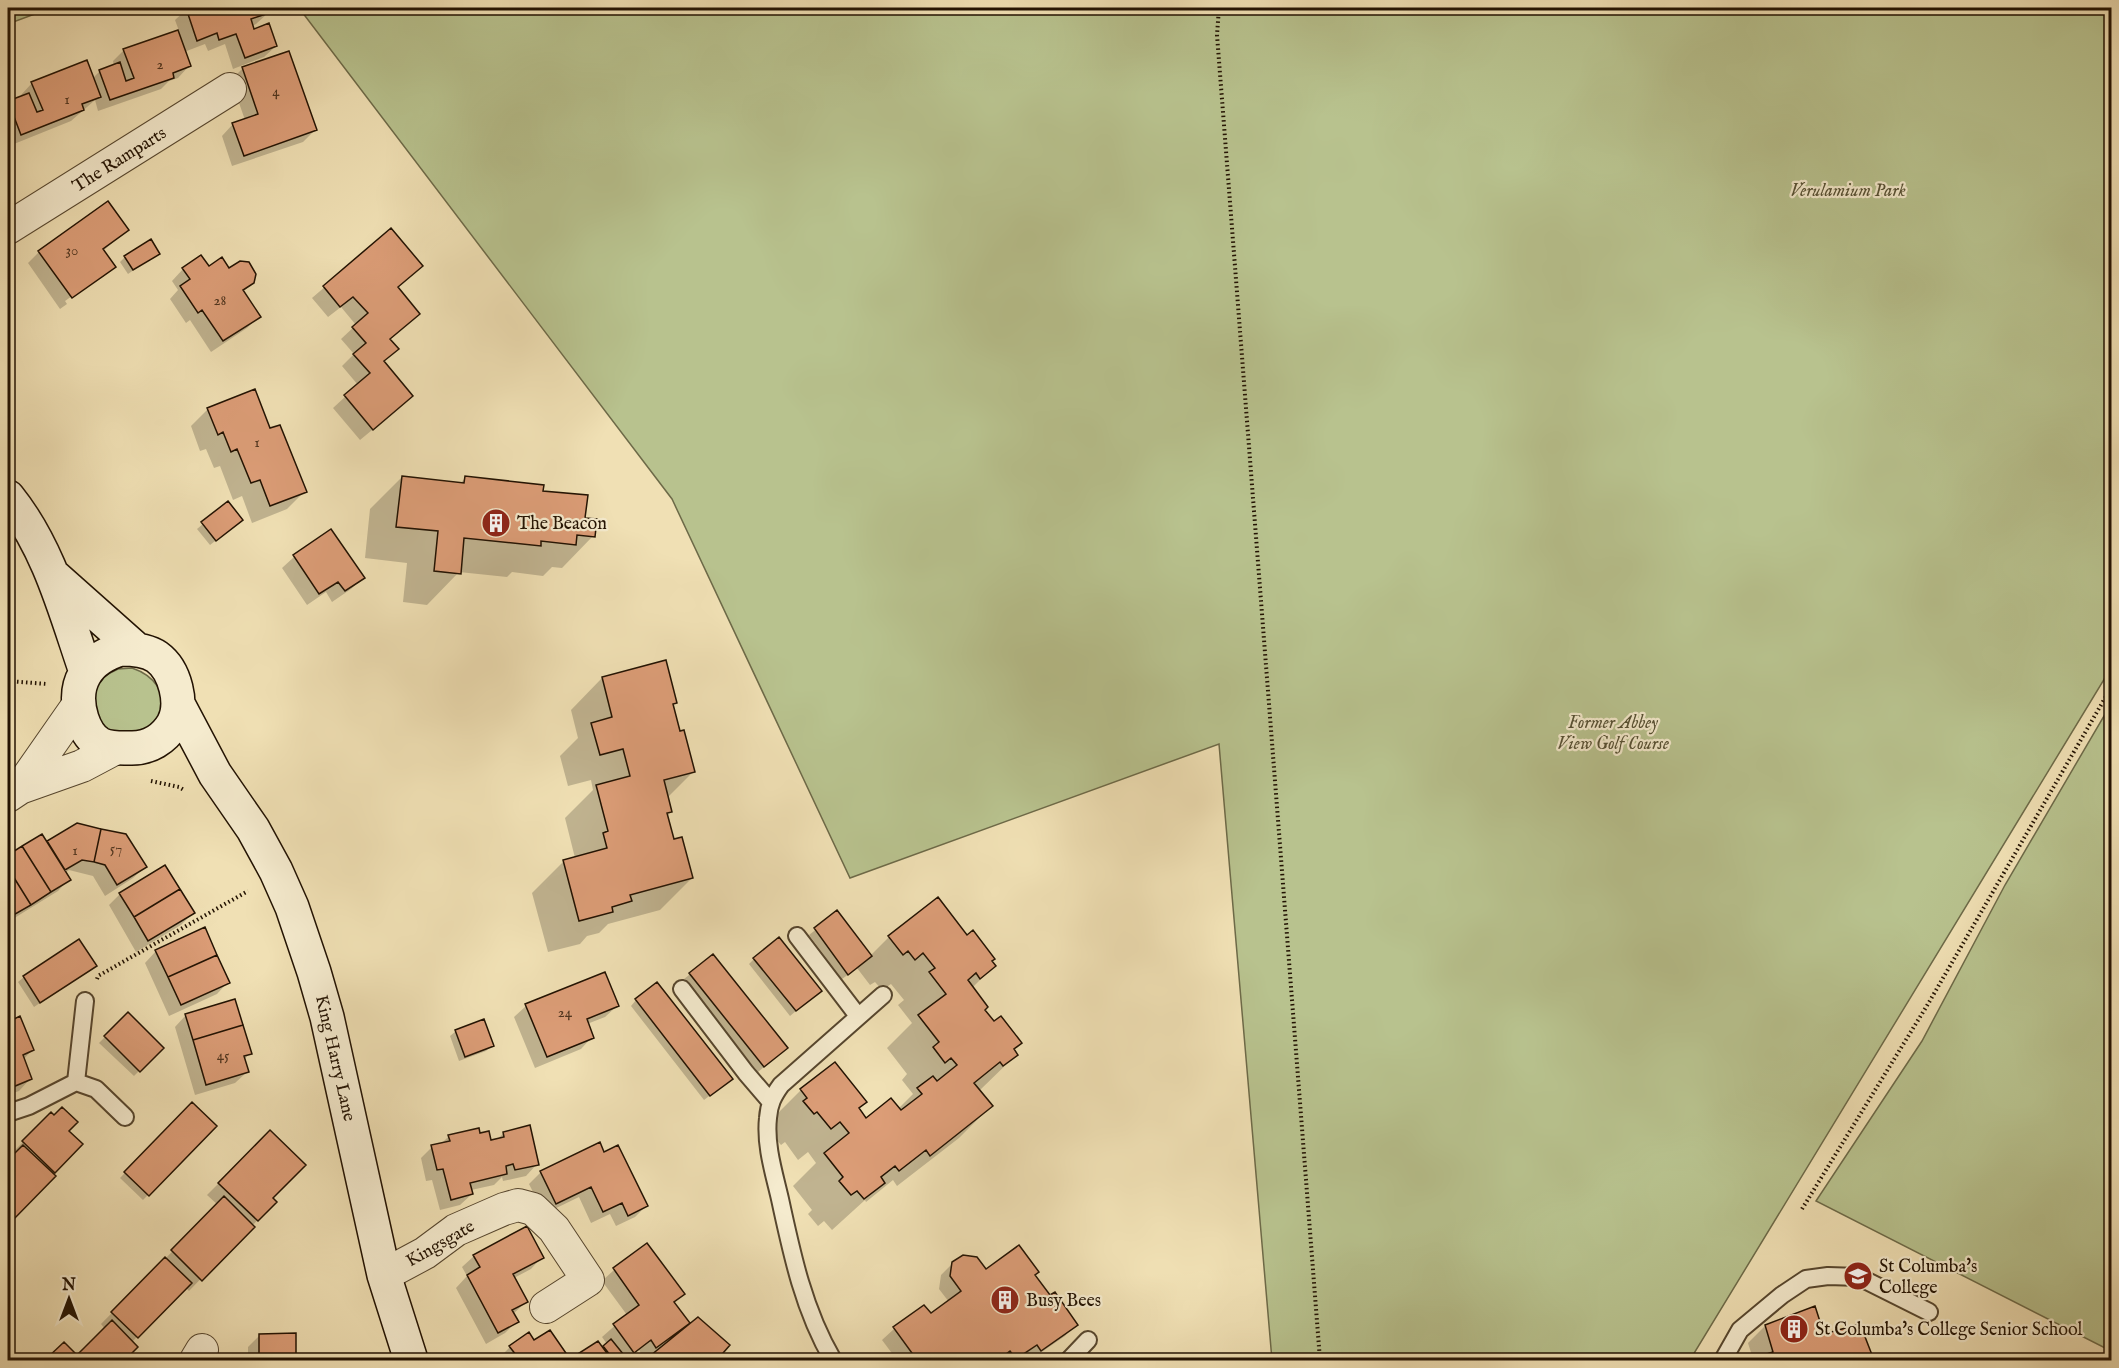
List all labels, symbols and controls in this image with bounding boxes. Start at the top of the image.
house number: 2 [156,55,164,74]
house number: 4 [272,82,280,101]
house number: 1 [64,90,70,109]
street label: The Ramparts [68,122,171,198]
park label: Verulamium Park [1790,180,1906,203]
house number: 30 [66,241,78,260]
house number: 28 [214,291,227,310]
house number: 1 [254,433,260,452]
building icon: The Beacon [480,507,512,539]
place label: The Beacon [517,513,607,536]
park label: Former Abbey View Golf Course [1557,712,1669,756]
house number: 57 [110,839,122,858]
house number: 1 [72,841,78,860]
street label: King Harry Lane [309,993,360,1124]
house number: 24 [558,1003,573,1022]
house number: 45 [217,1046,230,1065]
street label: Kingsgate [402,1215,479,1273]
place label: St Columba's College [1879,1256,1977,1300]
school or university icon: St Columba's College [1842,1260,1874,1292]
north arrow [39,1269,99,1329]
text: N [61,1276,76,1296]
building icon: Busy Bees [989,1284,1021,1316]
place label: Busy Bees [1026,1290,1101,1313]
building icon: St Columba's College Senior School [1778,1313,1810,1345]
place label: St Columba's College Senior School [1815,1319,2083,1342]

